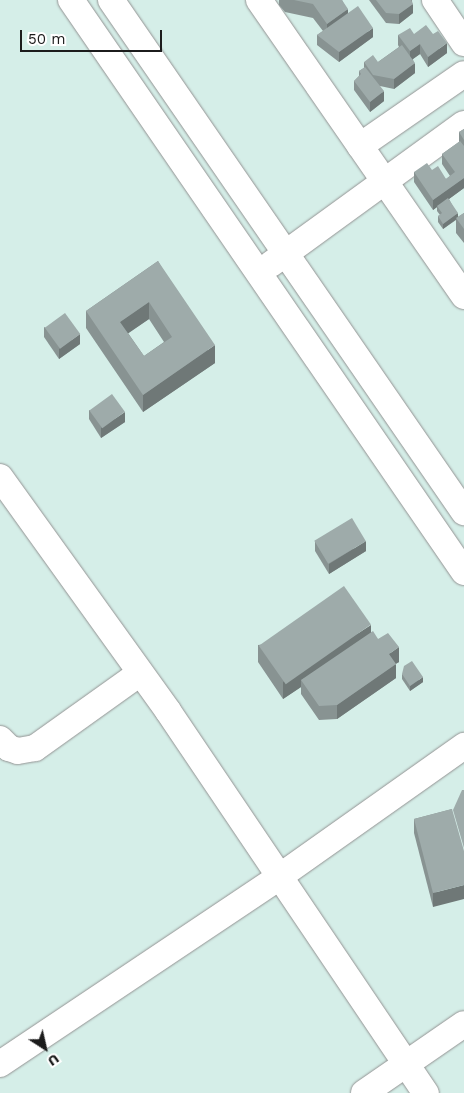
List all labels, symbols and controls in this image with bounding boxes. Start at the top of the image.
scale bar [22,20,165,52]
text: 50 m [28,30,65,48]
north arrow [20,1023,70,1073]
text: U [45,1051,62,1070]

